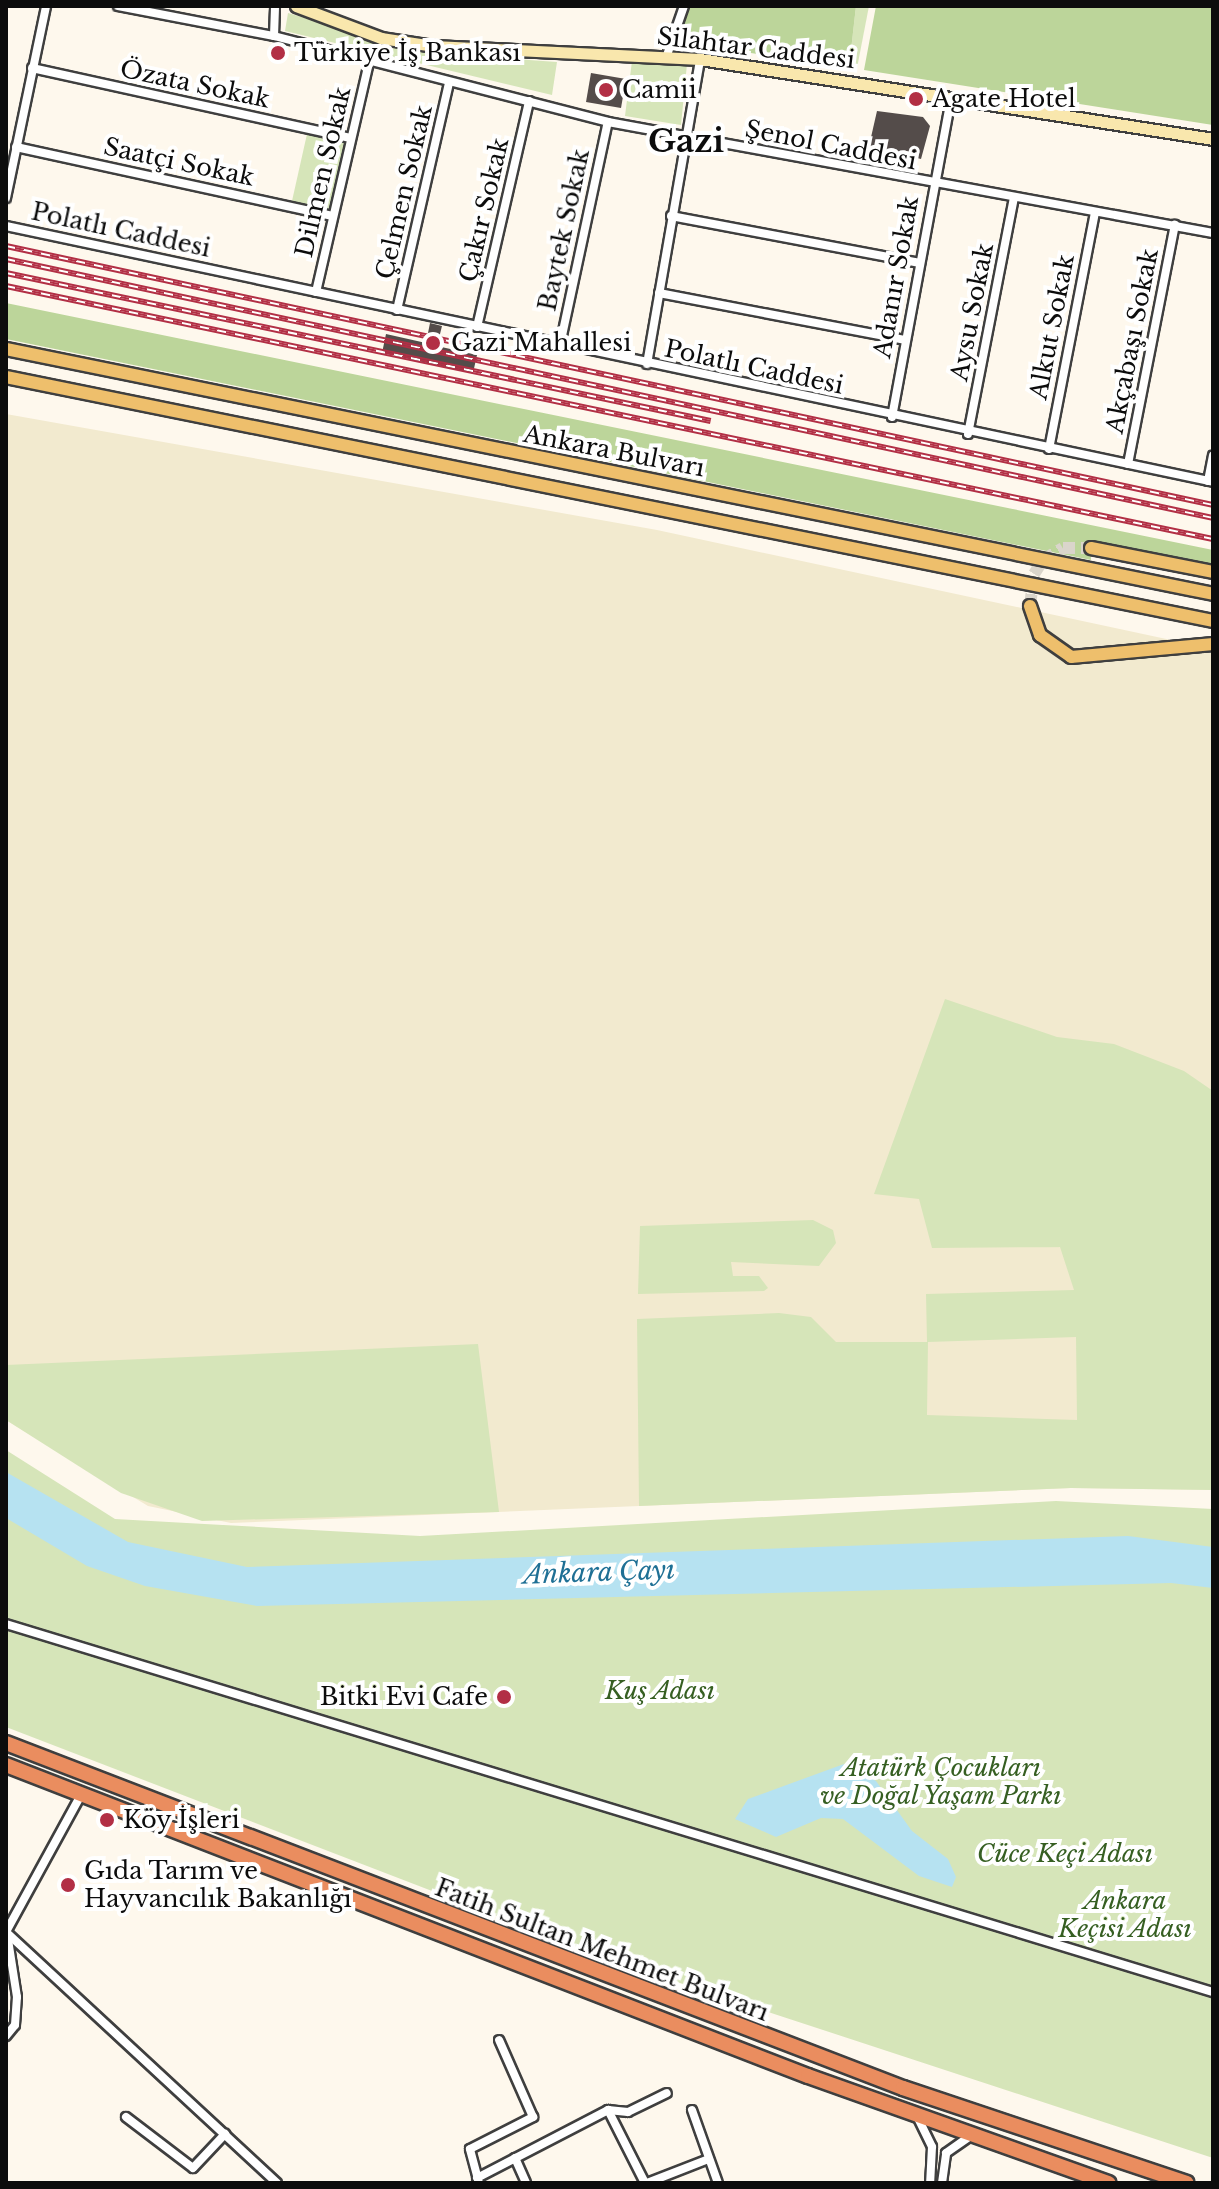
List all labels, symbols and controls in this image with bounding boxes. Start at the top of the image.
street label: Silahtar Caddesi [655,22,857,74]
place label: Türkiye İş Bankası [294,39,521,67]
marker: Türkiye İş Bankası [269,44,287,62]
street label: Özata Sokak [117,54,273,114]
place label: Camii [622,76,697,104]
marker: Camii [597,81,615,99]
street label: Dilmen Sokak [289,84,357,260]
place label: Agate Hotel [932,85,1076,113]
marker: Agate Hotel [907,90,925,108]
street label: Çelmen Sokak [370,102,438,282]
street label: Şenol Caddesi [743,114,919,176]
district label: Gazi [648,122,724,160]
street label: Saatçi Sokak [101,132,257,192]
street label: Çakır Sokak [453,135,515,285]
street label: Baytek Sokak [533,146,595,314]
street label: Adanır Sokak [868,193,924,361]
street label: Polatlı Caddesi [29,197,213,263]
street label: Aysu Sokak [945,241,999,383]
street label: Akçabaşı Sokak [1100,246,1164,436]
street label: Alkut Sokak [1024,252,1080,402]
place label: Gazi Mahallesi [451,329,631,357]
marker: Gazi Mahallesi [422,332,444,354]
street label: Polatlı Caddesi [662,334,846,400]
street label: Ankara Bulvarı [521,419,707,483]
water label: Ankara Çayı [522,1555,676,1591]
park label: Kuş Adası [604,1677,716,1705]
place label: Bitki Evi Cafe [320,1683,488,1711]
marker: Bitki Evi Cafe [495,1688,513,1706]
park label: Atatürk Çocukları ve Doğal Yaşam Parkı [819,1754,1063,1810]
place label: Köy İşleri [123,1806,240,1834]
marker: Köy İşleri [98,1811,116,1829]
park label: Cüce Keçi Adası [976,1840,1154,1868]
place label: Gıda Tarım ve Hayvancılık Bakanlığı [84,1857,352,1913]
street label: Fatih Sultan Mehmet Bulvarı [431,1873,773,2027]
marker: Gıda Tarım ve Hayvancılık Bakanlığı [59,1876,77,1894]
park label: Ankara Keçisi Adası [1057,1887,1193,1943]

